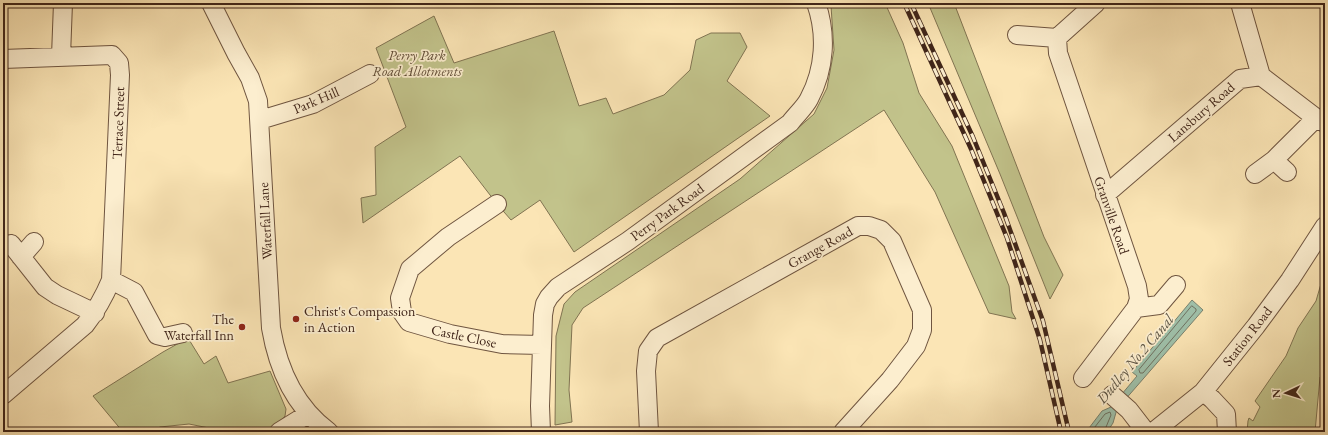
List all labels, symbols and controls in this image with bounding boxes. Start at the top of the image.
park label: Perry Park Road Allotments [372,46,462,80]
street label: Lansbury Road [1164,77,1239,146]
street label: Park Hill [290,82,342,118]
street label: Terrace Street [108,86,128,160]
street label: Granville Road [1090,174,1134,257]
street label: Perry Park Road [627,179,708,245]
street label: Waterfall Lane [254,181,276,260]
street label: Grange Road [784,221,856,272]
place label: Christ's Compassion in Action [304,302,416,336]
street label: Station Road [1218,302,1276,369]
water label: Dudley No.2 Canal [1091,309,1178,408]
place label: The Waterfall Inn [164,310,235,344]
marker: Christ's Compassion in Action [291,314,301,324]
street label: Castle Close [430,320,499,352]
marker: The Waterfall Inn [237,322,247,332]
north arrow [1266,373,1306,413]
text: N [1269,389,1283,399]

